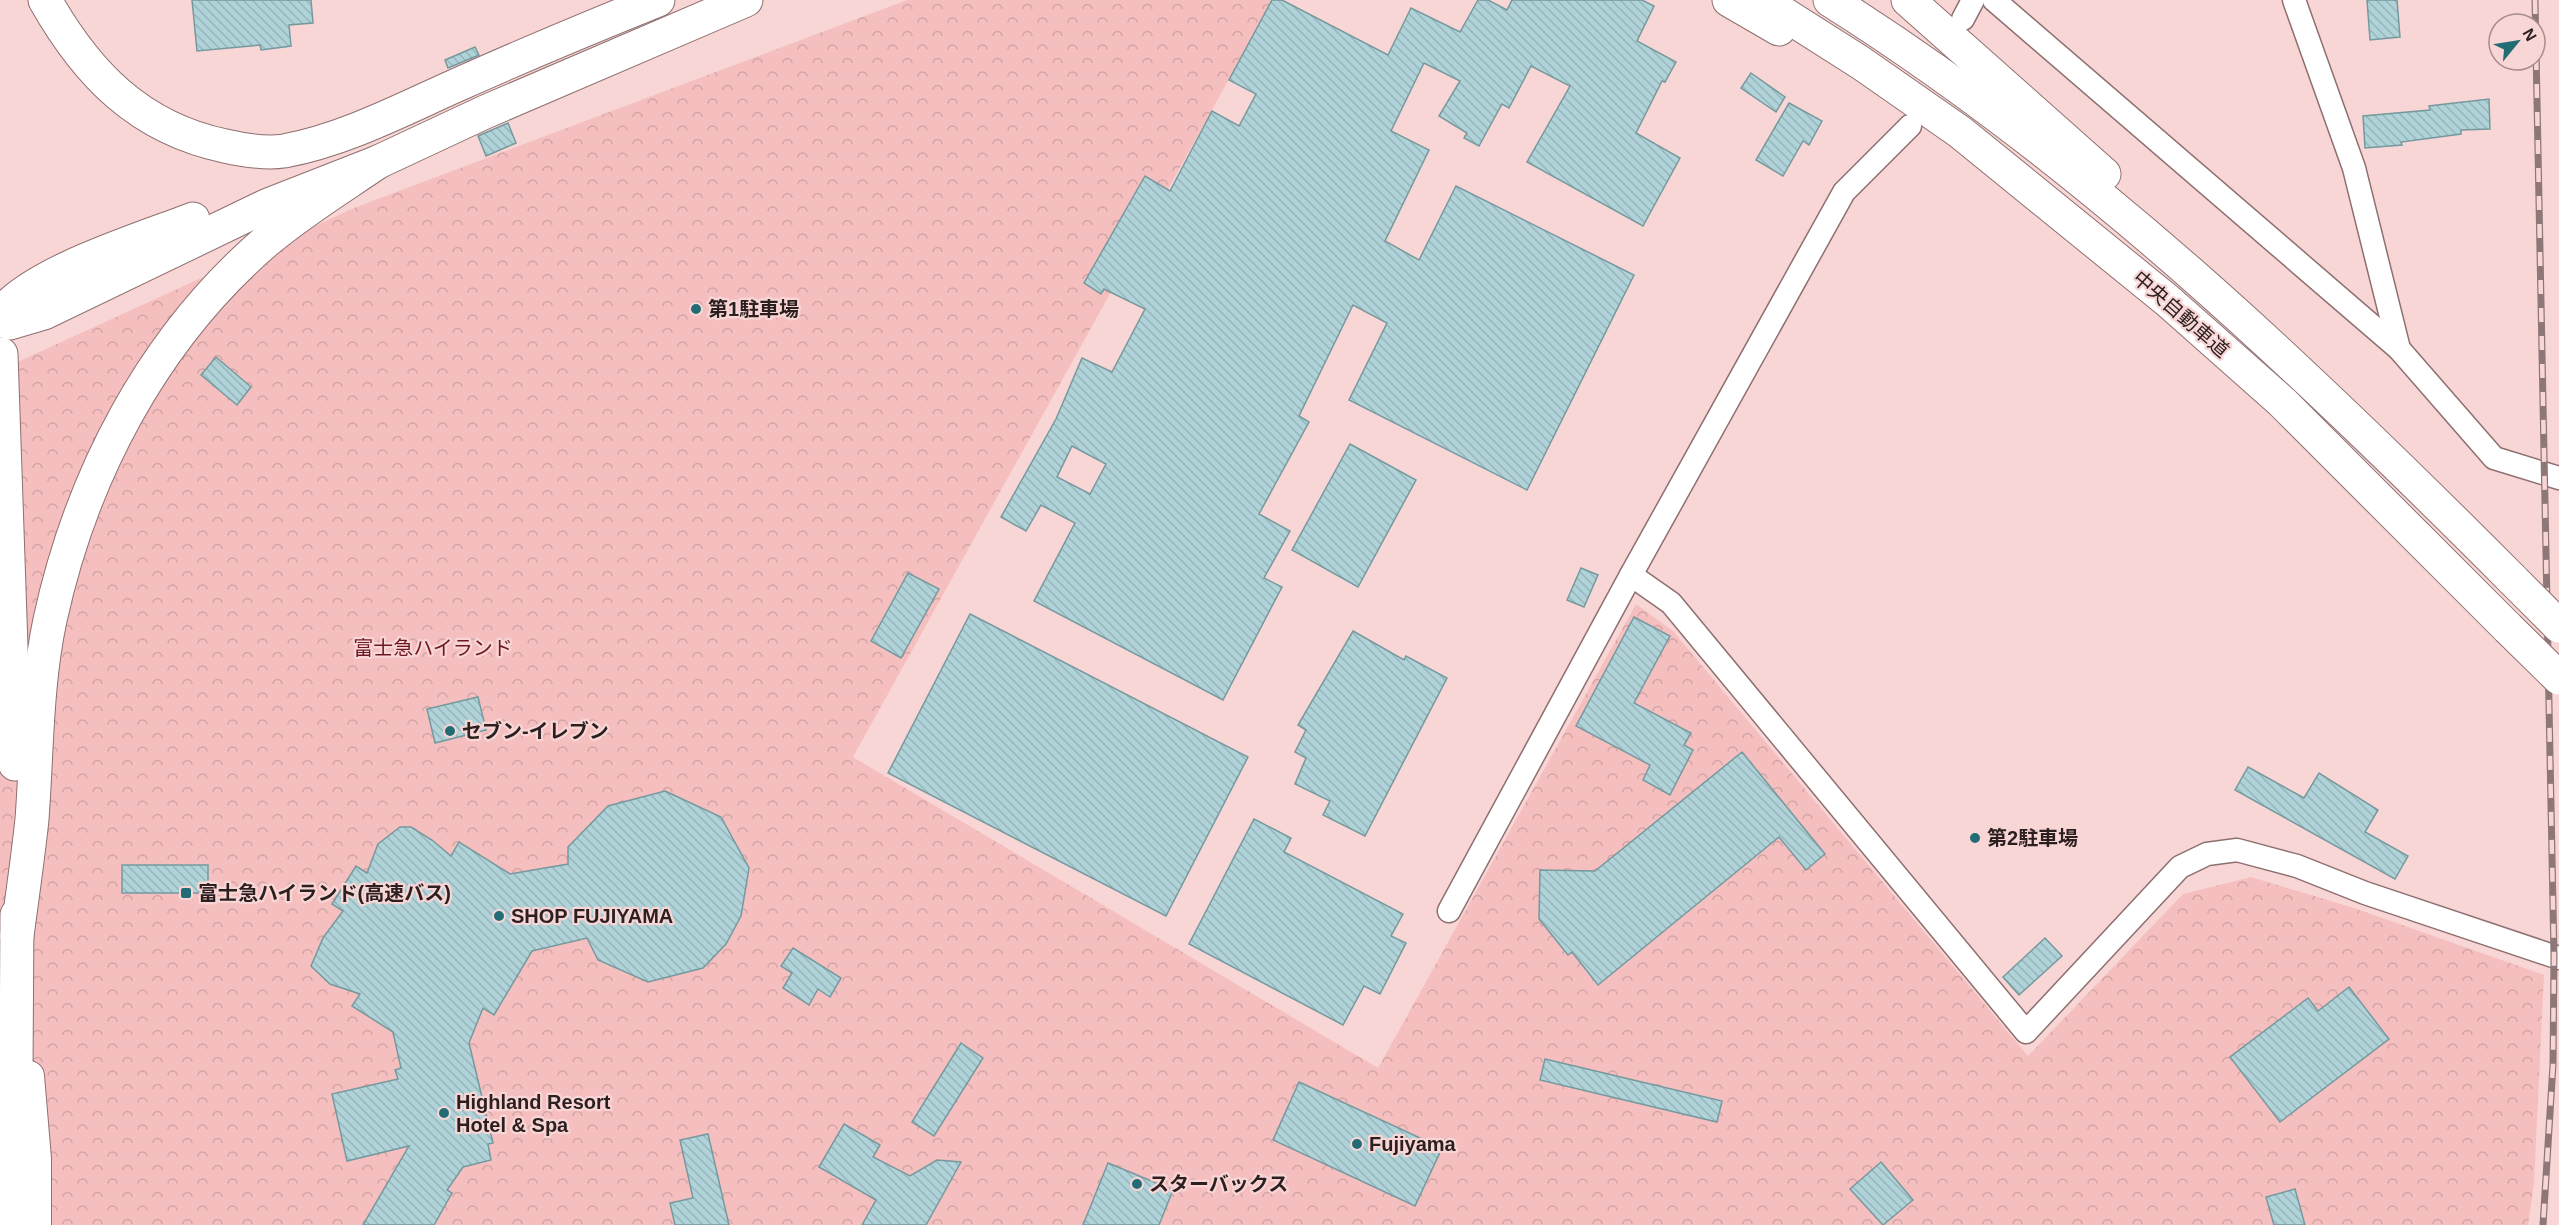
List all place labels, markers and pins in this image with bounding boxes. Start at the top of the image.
place label: 第1駐車場 [708,298,799,320]
marker: 第1駐車場 [689,302,703,316]
place label: セブン-イレブン [462,720,609,742]
marker: セブン-イレブン [443,724,457,738]
place label: 第2駐車場 [1987,827,2078,849]
marker: 第2駐車場 [1968,831,1982,845]
place label: 富士急ハイランド(高速バス) [198,882,451,904]
marker: 富士急ハイランド(高速バス) [179,886,193,900]
place label: SHOP FUJIYAMA [511,905,673,927]
marker: SHOP FUJIYAMA [492,909,506,923]
place label: Highland Resort Hotel & Spa [456,1091,611,1136]
marker: Highland Resort Hotel & Spa [437,1106,451,1120]
place label: Fujiyama [1369,1133,1457,1155]
marker: Fujiyama [1350,1137,1364,1151]
place label: スターバックス [1149,1173,1288,1195]
marker: スターバックス [1130,1177,1144,1191]

